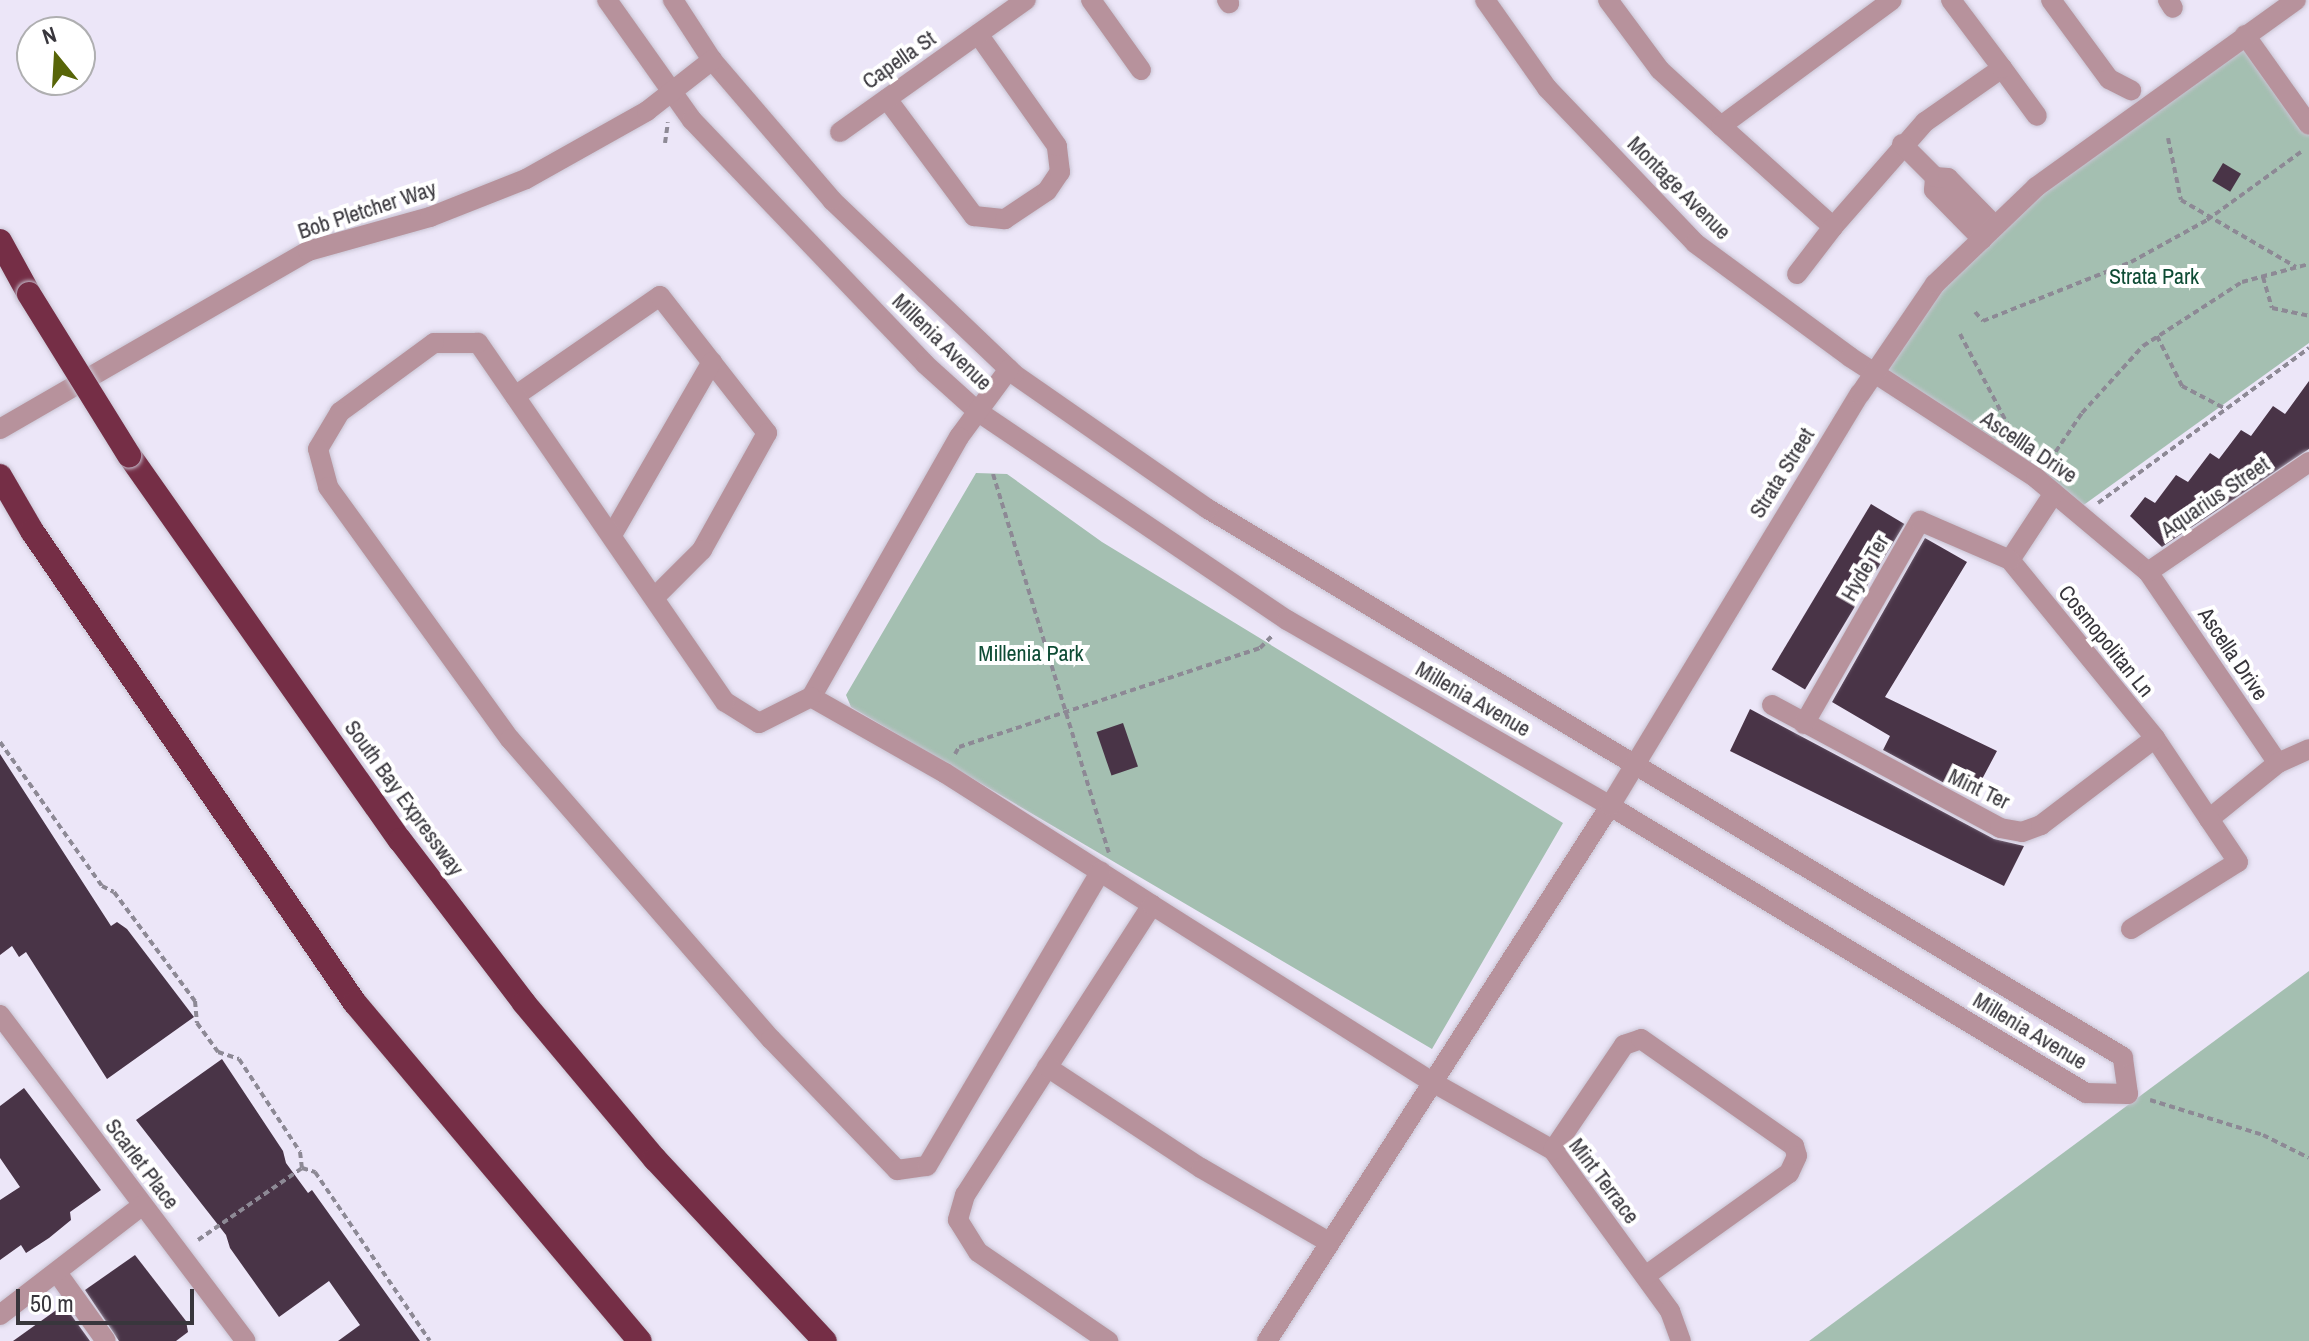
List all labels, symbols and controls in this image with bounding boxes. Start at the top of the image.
north arrow [16,16,96,96]
text: N [38,19,60,51]
street label: Capella St [857,25,941,95]
street label: Montage Avenue [1622,131,1736,245]
street label: Bob Pletcher Way [295,175,439,245]
park label: Strata Park [2109,264,2199,290]
street label: Millenia Avenue [886,288,998,396]
street label: Ascellla Drive [1976,405,2082,489]
street label: Strata Street [1744,423,1820,523]
street label: Aquarius Street [2156,451,2274,543]
street label: Hyde Ter [1836,530,1894,606]
street label: Cosmopolitan Ln [2053,580,2159,702]
street label: Ascella Drive [2192,603,2274,705]
park label: Millenia Park [978,641,1084,667]
street label: Millenia Avenue [1411,655,1535,743]
street label: South Bay Expressway [339,715,469,881]
street label: Mint Ter [1944,763,2014,815]
street label: Millenia Avenue [1968,986,2092,1076]
street label: Scarlet Place [99,1114,185,1214]
street label: Mint Terrace [1563,1133,1645,1229]
scale bar [20,1273,198,1323]
text: 50 m [30,1287,74,1319]

